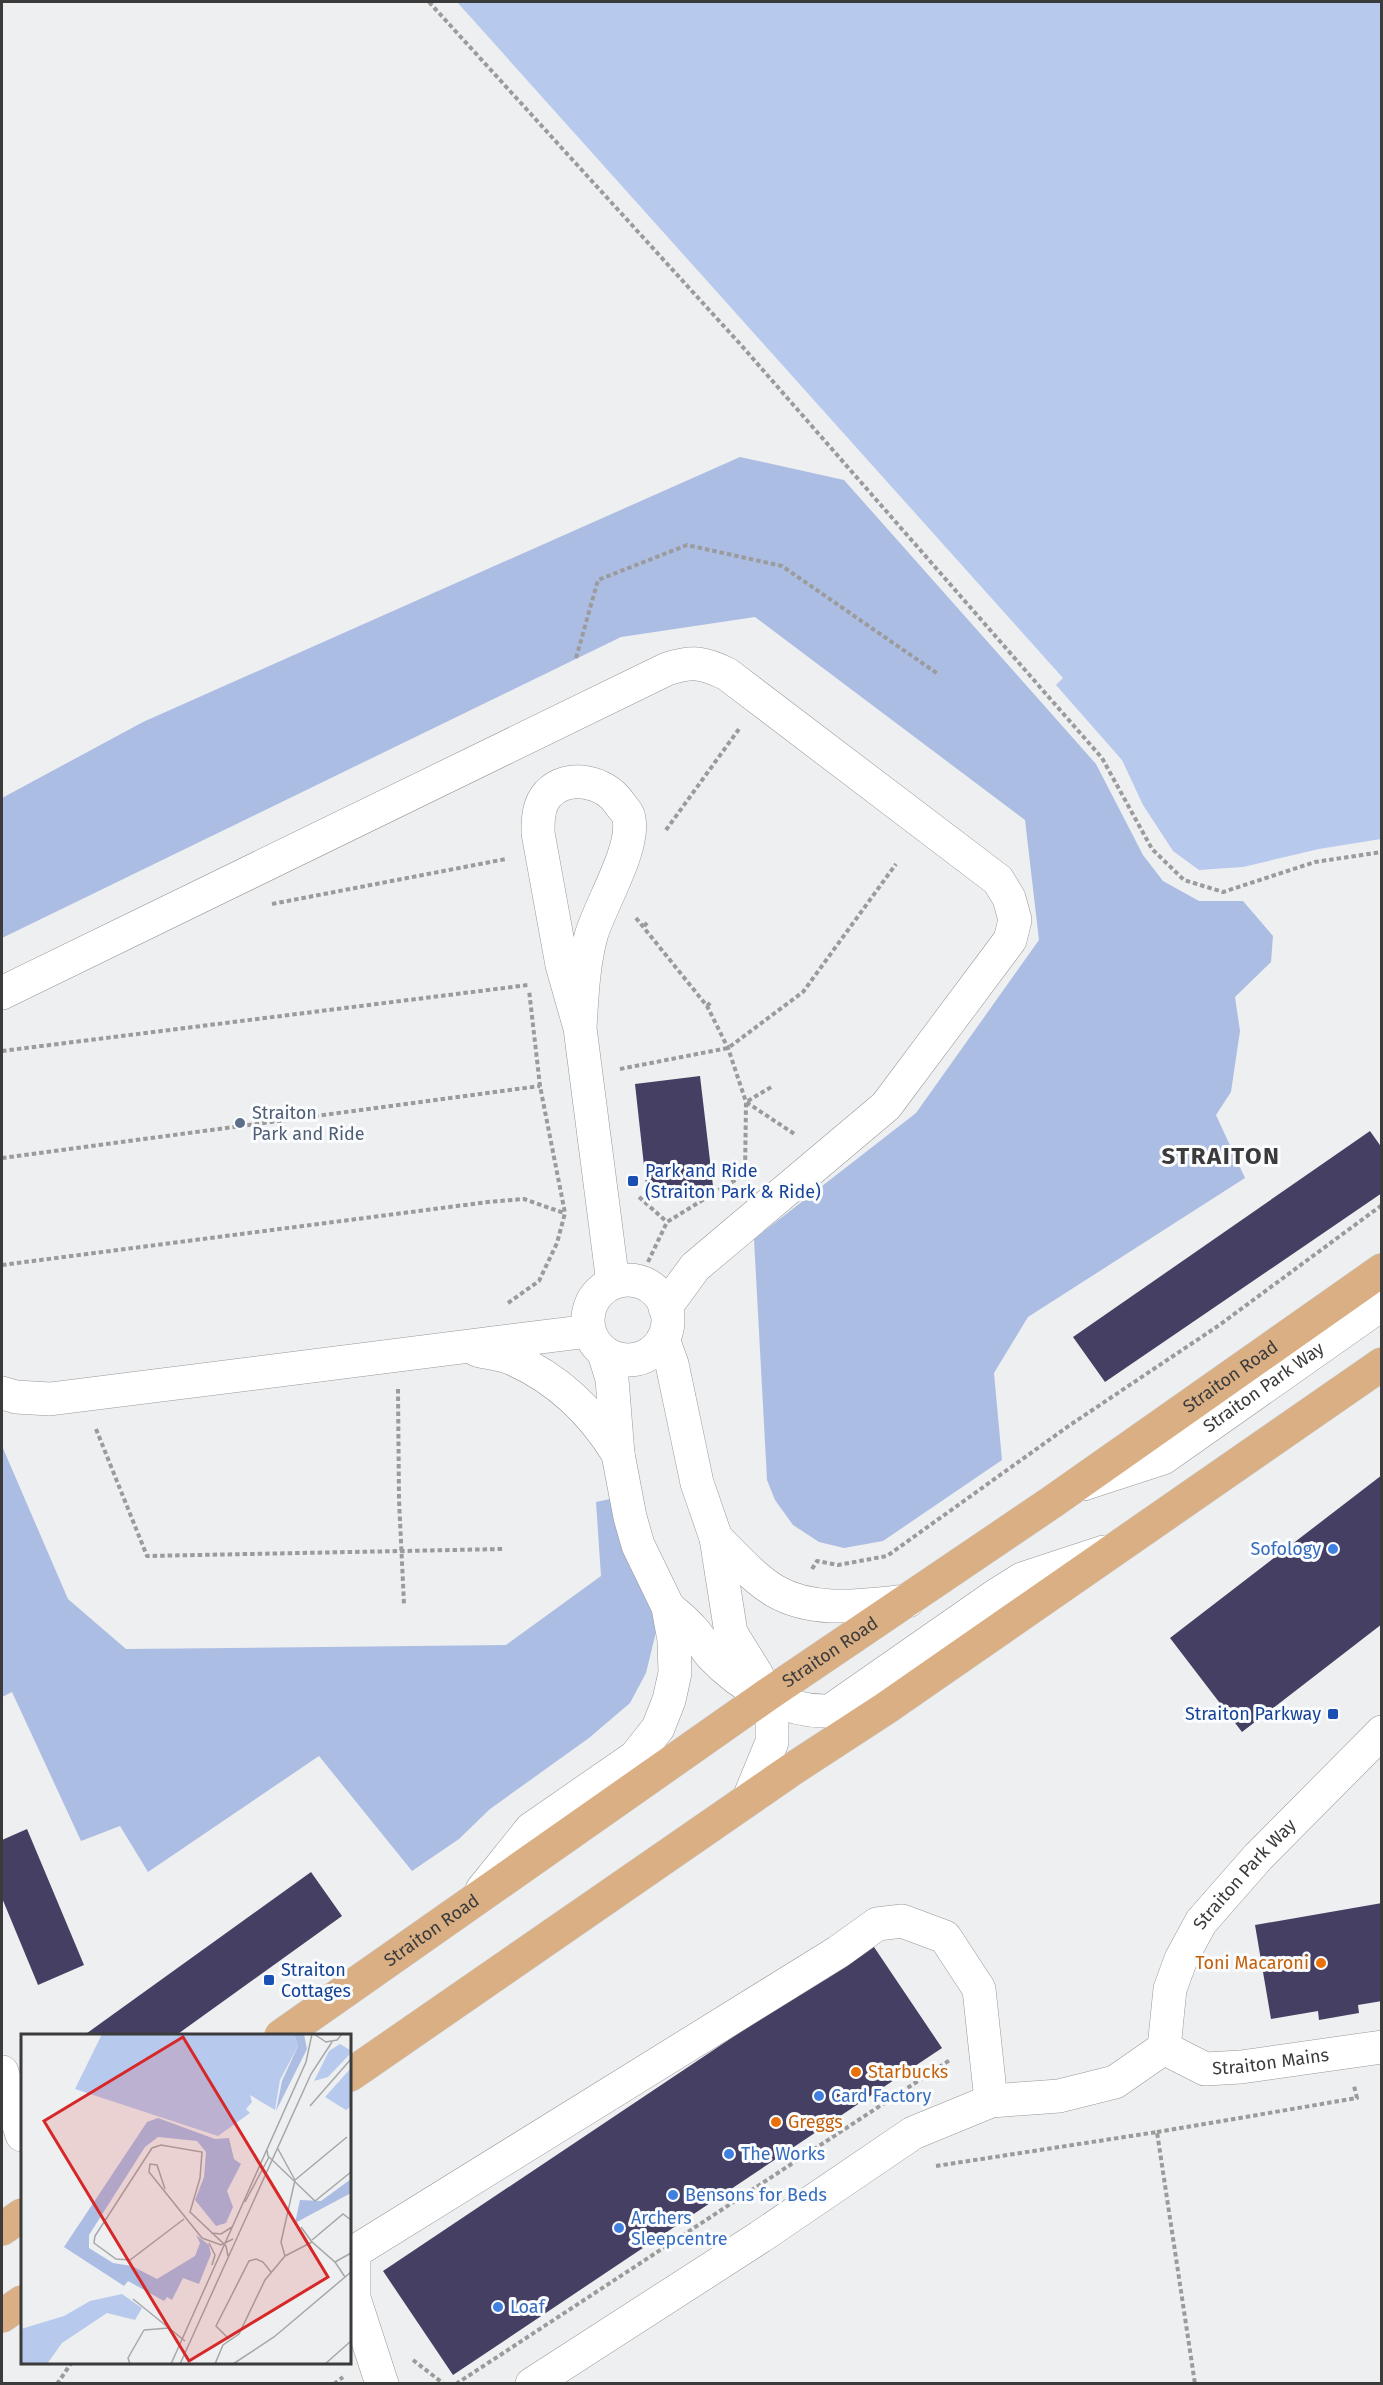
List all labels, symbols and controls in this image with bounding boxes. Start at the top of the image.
place label: Straiton Park and Ride [252,1102,365,1145]
marker: Straiton Park and Ride [233,1116,247,1130]
district label: STRAITON [1162,1142,1280,1170]
place label: Park and Ride (Straiton Park & Ride) [645,1160,821,1203]
marker: Park and Ride (Straiton Park & Ride) [626,1174,640,1188]
street label: Straiton Road [1179,1336,1282,1418]
street label: Straiton Park Way [1199,1337,1328,1437]
place label: Sofology [1250,1538,1321,1560]
marker: Sofology [1326,1542,1340,1556]
street label: Straiton Road [778,1612,882,1692]
place label: Straiton Parkway [1185,1703,1321,1725]
marker: Straiton Parkway [1326,1707,1340,1721]
street label: Straiton Park Way [1188,1814,1301,1933]
street label: Straiton Road [380,1889,483,1971]
place label: Toni Macaroni [1195,1952,1309,1974]
marker: Toni Macaroni [1314,1956,1328,1970]
place label: Straiton Cottages [281,1959,351,2002]
marker: Straiton Cottages [262,1973,276,1987]
inset map [21,2034,351,2364]
street label: Straiton Mains [1212,2044,1330,2080]
place label: Starbucks [868,2061,948,2083]
marker: Starbucks [849,2065,863,2079]
place label: Card Factory [831,2085,931,2107]
marker: Card Factory [812,2089,826,2103]
place label: Greggs [788,2111,843,2133]
marker: Greggs [769,2115,783,2129]
place label: The Works [741,2143,825,2165]
marker: The Works [722,2147,736,2161]
place label: Bensons for Beds [685,2184,827,2206]
marker: Bensons for Beds [666,2188,680,2202]
place label: Archers Sleepcentre [631,2207,728,2250]
marker: Archers Sleepcentre [612,2221,626,2235]
place label: Loaf [510,2296,547,2318]
marker: Loaf [491,2300,505,2314]

